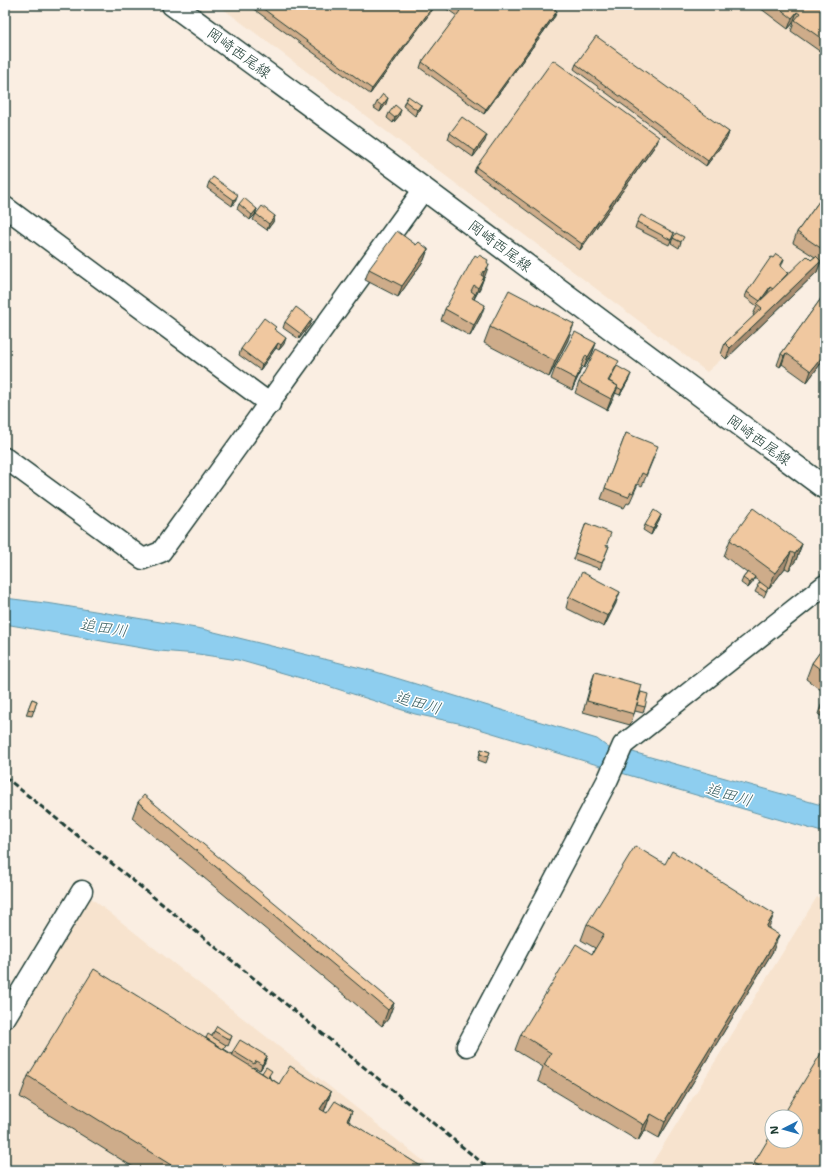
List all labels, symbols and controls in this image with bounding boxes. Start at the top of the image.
street label: 岡崎西尾線 [203,23,275,83]
street label: 岡崎西尾線 [464,215,536,277]
street label: 岡崎西尾線 [723,410,795,470]
water label: 追田川 [79,613,129,642]
water label: 追田川 [392,686,444,719]
water label: 追田川 [703,778,755,811]
north arrow [764,1109,804,1149]
text: N [767,1125,782,1135]

